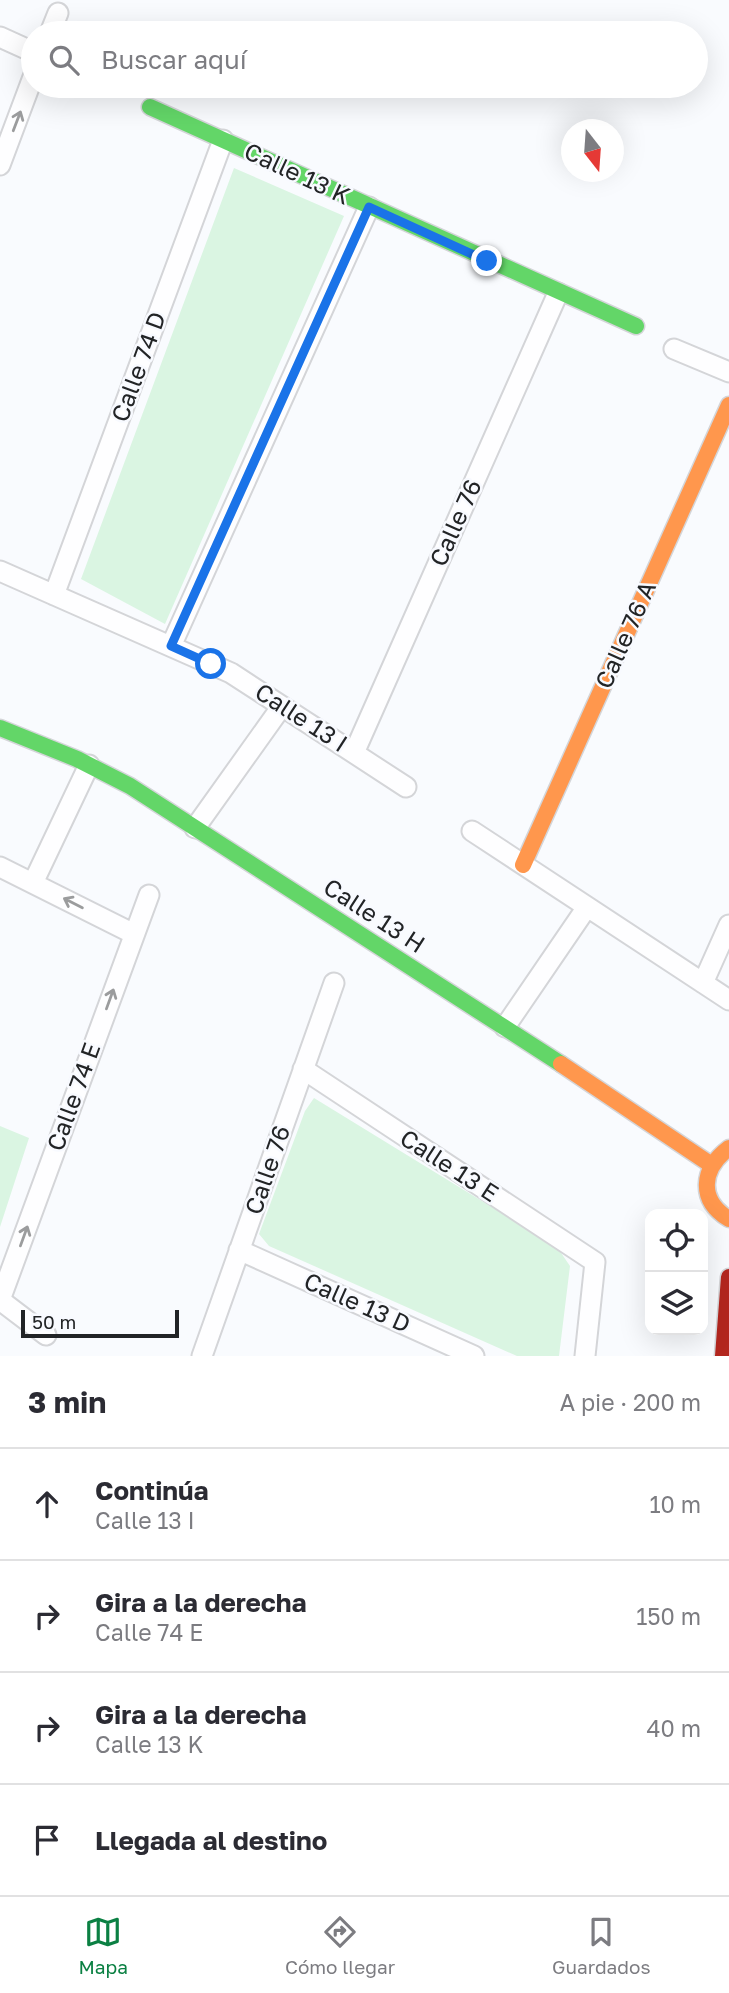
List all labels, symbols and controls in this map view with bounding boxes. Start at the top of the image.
search box [21,21,708,98]
icon: search [45,41,83,79]
text: Buscar aquí [101,44,247,75]
one-way arrow [11,111,24,133]
north arrow [561,119,624,182]
street label: Calle 13 K [240,136,355,210]
route end [471,245,502,276]
street label: Calle 74 D [104,307,171,426]
street label: Calle 76 [423,474,487,570]
street label: Calle 76 A [588,576,661,692]
route start [195,648,226,679]
street label: Calle 13 I [250,676,353,757]
street label: Calle 13 H [319,871,431,958]
one-way arrow [63,896,84,910]
one-way arrow [105,988,117,1010]
street label: Calle 74 E [40,1038,106,1155]
street label: Calle 76 [238,1121,295,1218]
street label: Calle 13 E [395,1122,504,1207]
map controls [645,1209,708,1335]
button: locate [645,1209,708,1272]
one-way arrow [18,1225,31,1247]
street label: Calle 13 D [300,1265,415,1338]
button: layers [645,1272,708,1335]
scale bar [21,1307,178,1339]
text: 50 m [32,1310,76,1333]
text: 3 min [28,1384,106,1420]
text: A pie · 200 m [560,1388,701,1416]
text: Continúa [95,1475,209,1506]
icon: ahead [28,1485,66,1523]
text: 10 m [649,1490,701,1518]
text: Calle 13 I [95,1506,195,1534]
text: Gira a la derecha [95,1587,307,1618]
icon: right [28,1597,66,1635]
text: 150 m [636,1602,701,1630]
text: Calle 74 E [95,1618,203,1646]
text: Gira a la derecha [95,1699,307,1730]
icon: right [28,1709,66,1747]
text: 40 m [647,1714,701,1742]
text: Calle 13 K [95,1730,203,1758]
icon: arrive [28,1821,66,1859]
text: Llegada al destino [95,1825,327,1856]
tab: Mapa [78,1913,128,1978]
tab: Cómo llegar [285,1913,395,1978]
tab: Guardados [552,1913,650,1978]

